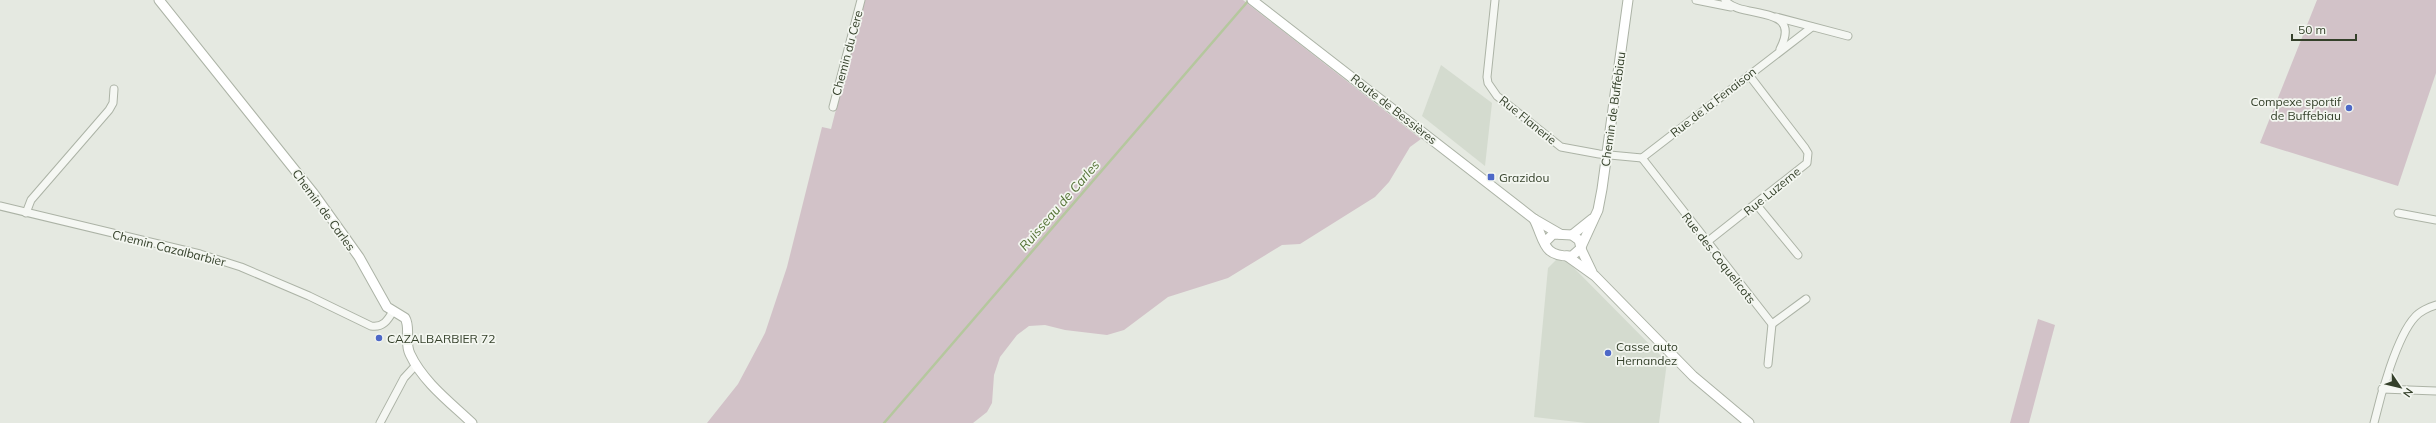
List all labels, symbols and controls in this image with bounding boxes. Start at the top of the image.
street label: Chemin du Cere [828,9,866,97]
scale bar [2292,16,2356,42]
text: 50 m [2298,22,2326,37]
street label: Chemin de Buffebiau [1598,51,1628,167]
street label: Rue de la Fenaison [1667,64,1759,140]
street label: Route de Bessières [1348,71,1440,147]
street label: Rue Flanerie [1496,92,1560,148]
place label: Compexe sportif de Buffebiau [2250,94,2342,123]
marker: Compexe sportif de Buffebiau [2344,103,2354,113]
water label: Ruisseau de Carles [1015,157,1103,253]
street label: Rue Luzerne [1741,164,1803,218]
street label: Chemin de Carles [289,166,359,254]
place label: Grazidou [1499,170,1549,185]
marker: Grazidou [1486,172,1496,182]
street label: Rue des Coquelicots [1679,209,1759,307]
street label: Chemin Cazalbarbier [111,227,228,270]
place label: CAZALBARBIER 72 [387,331,495,346]
marker: CAZALBARBIER 72 [374,333,384,343]
place label: Casse auto Hernandez [1616,339,1678,368]
marker: Casse auto Hernandez [1603,348,1613,358]
north arrow [2380,367,2420,407]
text: N [2400,385,2416,400]

